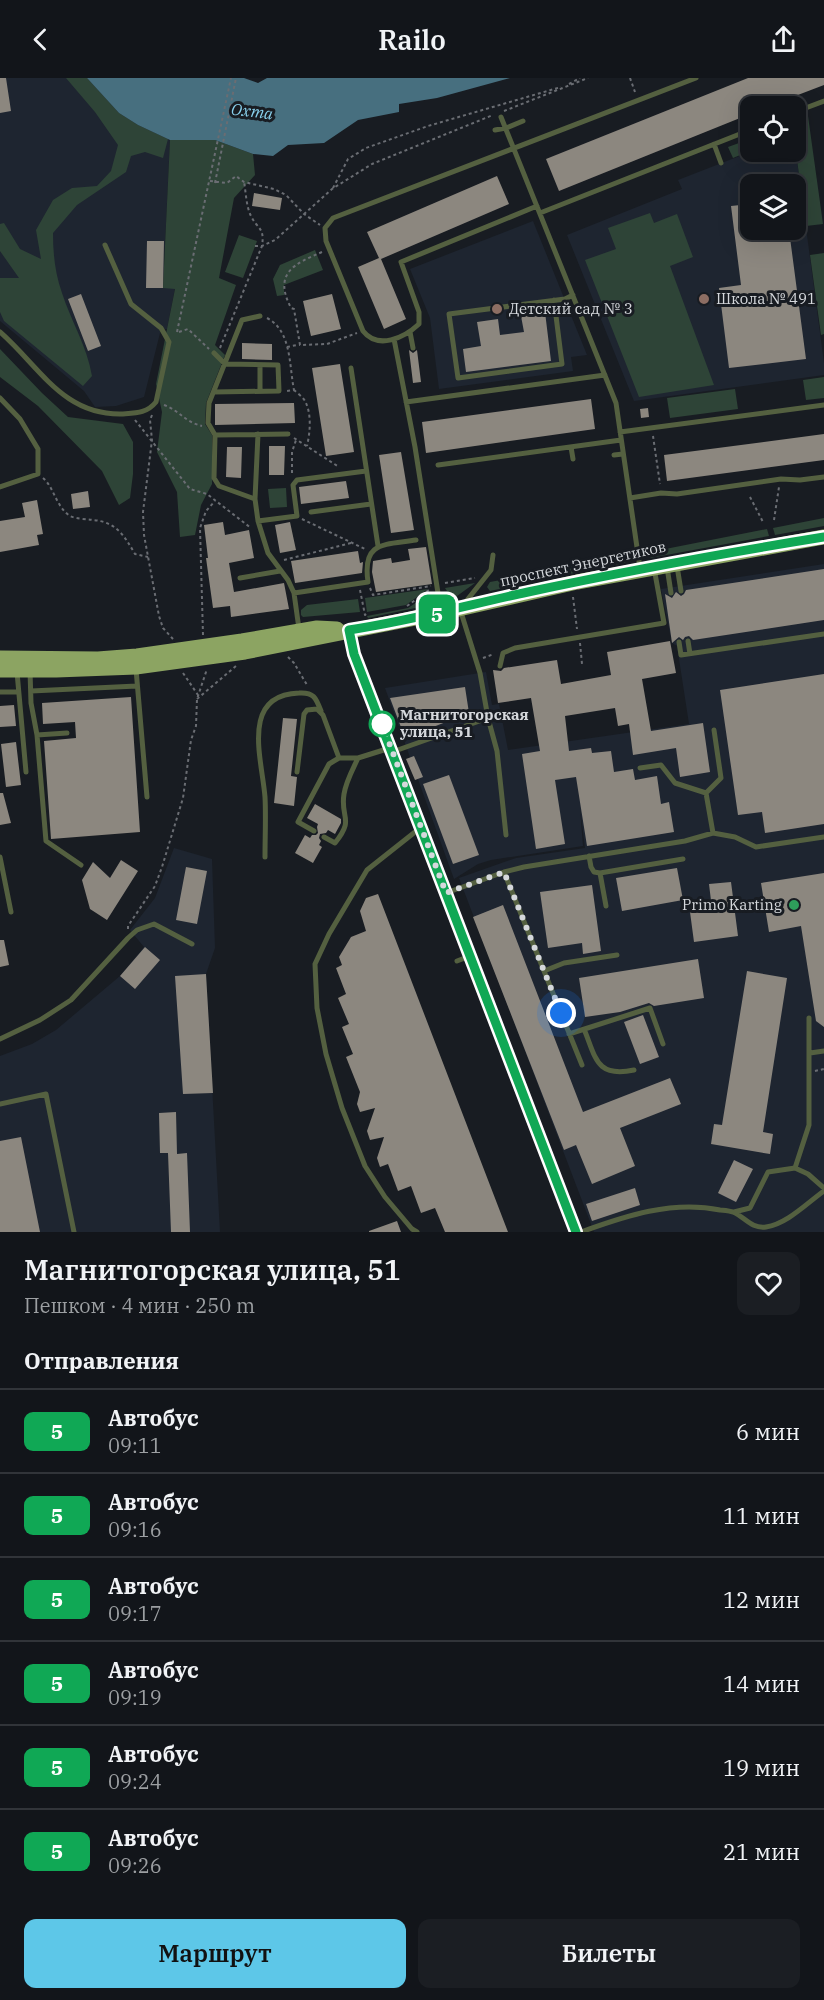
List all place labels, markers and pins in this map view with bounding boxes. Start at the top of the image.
place label: Школа № 491 [716,289,816,308]
marker: Школа № 491 [697,292,711,306]
place label: Детский сад № 3 [509,299,633,318]
marker: Детский сад № 3 [490,302,504,316]
place label: Магнитогорская улица, 51 [399,705,529,741]
marker: Магнитогорская улица, 51 [369,711,395,737]
place label: Primo Karting [682,895,782,914]
marker: Primo Karting [787,898,801,912]

